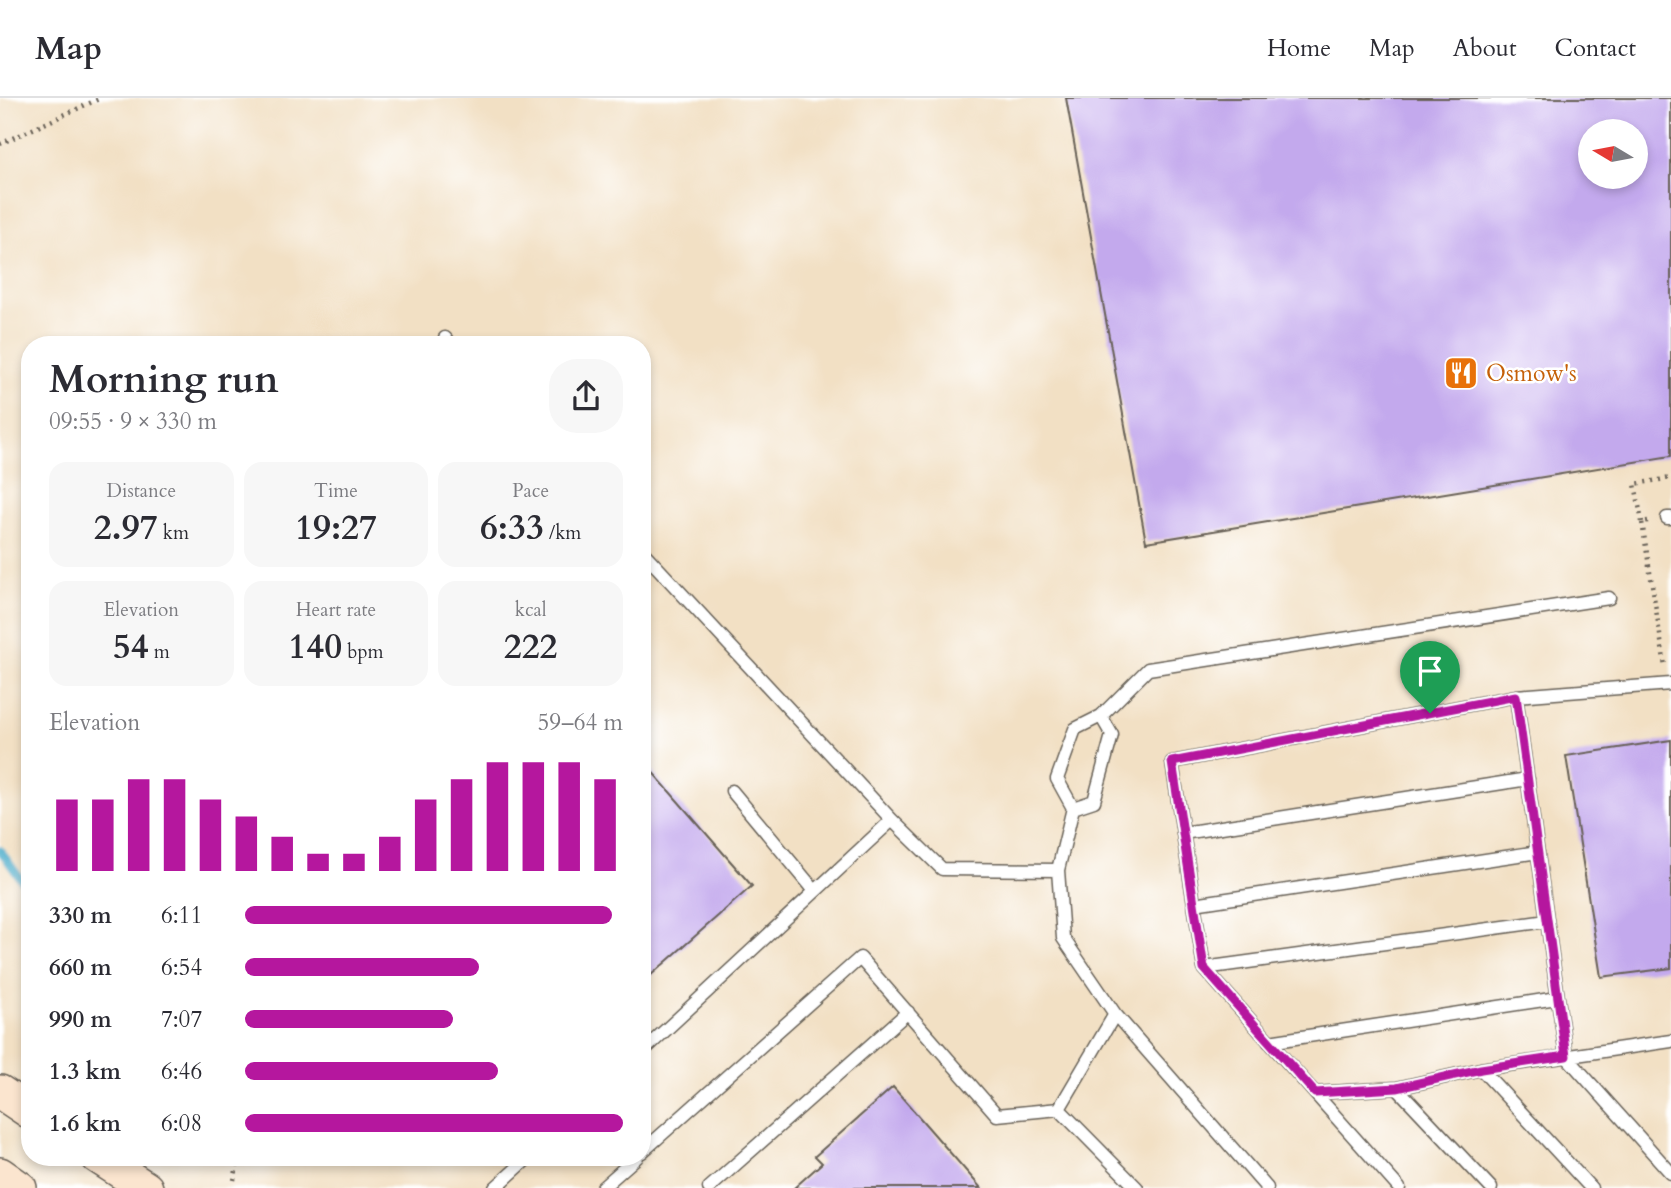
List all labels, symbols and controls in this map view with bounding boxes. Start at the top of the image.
text: Map [35,26,102,71]
text: Home [1267,32,1331,65]
text: Map [1369,32,1415,65]
text: About [1453,32,1517,65]
text: Contact [1555,32,1636,65]
north arrow [1578,119,1648,189]
map controls [1578,119,1648,189]
text: Morning run [49,354,279,406]
restaurant icon: Osmow's [1442,354,1480,392]
place label: Osmow's [1486,358,1577,389]
button: share [549,359,623,433]
text: 09:55 · 9 × 330 m [49,406,217,437]
text: Distance [107,478,176,504]
text: Time [314,478,358,504]
text: Pace [512,478,549,504]
text: 2.97 [94,504,158,552]
text: 19:27 [295,504,377,552]
text: 6:33 [480,504,544,552]
text: km [158,520,189,546]
text: /km [544,520,581,546]
text: Elevation [104,597,179,623]
text: Heart rate [296,597,376,623]
text: kcal [515,597,547,623]
text: 54 [113,623,149,671]
text: 140 [288,623,342,671]
text: 222 [504,623,558,671]
text: m [149,639,170,665]
text: bpm [342,639,384,665]
pin [1400,641,1460,713]
icon: arrive [1411,652,1449,690]
text: Elevation [49,707,140,738]
text: 59–64 m [538,707,623,738]
text: 330 m [49,900,112,931]
text: 6:11 [161,900,202,931]
text: 660 m [49,952,112,983]
text: 6:54 [161,952,202,983]
text: 990 m [49,1004,112,1035]
text: 7:07 [161,1004,202,1035]
text: 1.3 km [49,1056,121,1087]
text: 6:46 [161,1056,202,1087]
text: 1.6 km [49,1108,121,1139]
text: 6:08 [161,1108,202,1139]

